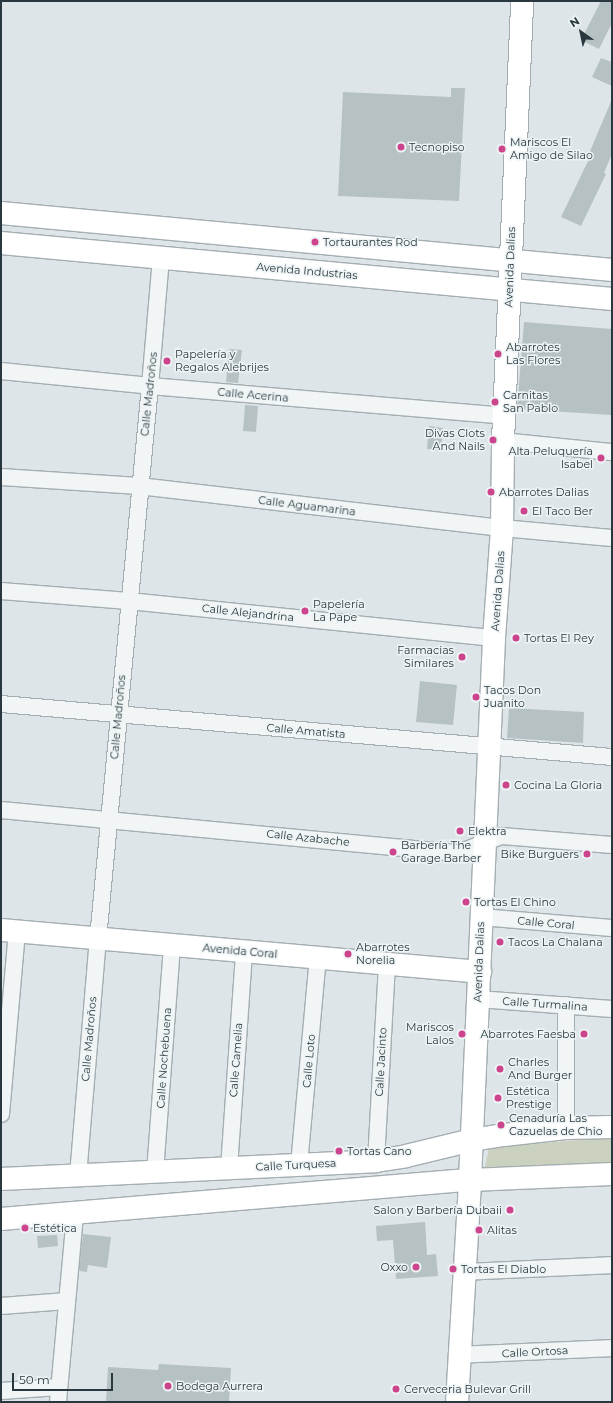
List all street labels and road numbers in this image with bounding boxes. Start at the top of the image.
street label: Avenida Dalias [502,226,518,308]
street label: Avenida Industrias [256,260,358,282]
street label: Calle Madroños [138,351,160,437]
street label: Calle Acerina [217,385,289,405]
street label: Calle Aguamarina [257,493,357,519]
street label: Avenida Dalias [489,550,507,632]
street label: Calle Alejandrina [201,602,295,624]
street label: Calle Madroños [108,674,128,760]
street label: Calle Amatista [266,721,346,741]
street label: Calle Azabache [266,827,350,849]
street label: Calle Coral [517,914,575,932]
street label: Avenida Dalias [471,921,487,1003]
street label: Avenida Coral [202,941,278,961]
street label: Calle Turmalina [502,994,588,1014]
street label: Calle Madroños [79,996,99,1082]
street label: Calle Nochebuena [154,1007,174,1109]
street label: Calle Camelia [227,1022,245,1098]
street label: Calle Jacinto [373,1027,389,1097]
street label: Calle Loto [300,1033,318,1089]
street label: Calle Turquesa [255,1156,337,1174]
street label: Calle Ortosa [501,1344,569,1360]

